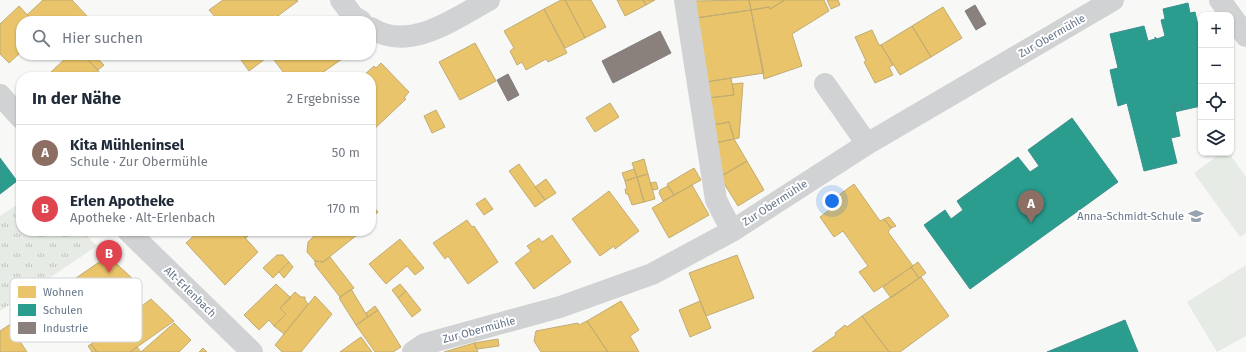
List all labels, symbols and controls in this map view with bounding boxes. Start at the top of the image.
street label: Zur Obermühle [1016,12,1088,60]
map controls [1198,12,1234,156]
button: + [1198,12,1234,48]
search box [16,16,376,60]
icon: search [30,27,52,49]
text: Hier suchen [62,29,143,47]
button: − [1198,48,1234,84]
button: locate [1198,84,1234,120]
text: In der Nähe [32,88,121,109]
text: 2 Ergebnisse [287,91,360,106]
button: layers [1198,120,1234,156]
text: Kita Mühleninsel [70,136,184,154]
text: A [41,145,49,160]
text: 50 m [332,145,360,160]
text: Schule · Zur Obermühle [70,154,208,169]
street label: Zur Obermühle [740,177,810,229]
pin: A [1018,190,1044,223]
your location [822,191,842,211]
text: Erlen Apotheke [70,192,174,210]
text: B [41,201,49,216]
text: 170 m [327,201,360,216]
school or university icon: Anna-Schmidt-Schule [1187,207,1205,225]
text: Apotheke · Alt-Erlenbach [70,210,215,225]
place label: Anna-Schmidt-Schule [1077,210,1184,223]
pin: B [96,240,122,273]
street label: Alt-Erlenbach [161,264,219,320]
legend [10,278,142,342]
text: Wohnen [43,286,84,299]
text: Schulen [43,304,83,317]
street label: Zur Obermühle [441,314,517,346]
text: Industrie [43,322,88,335]

